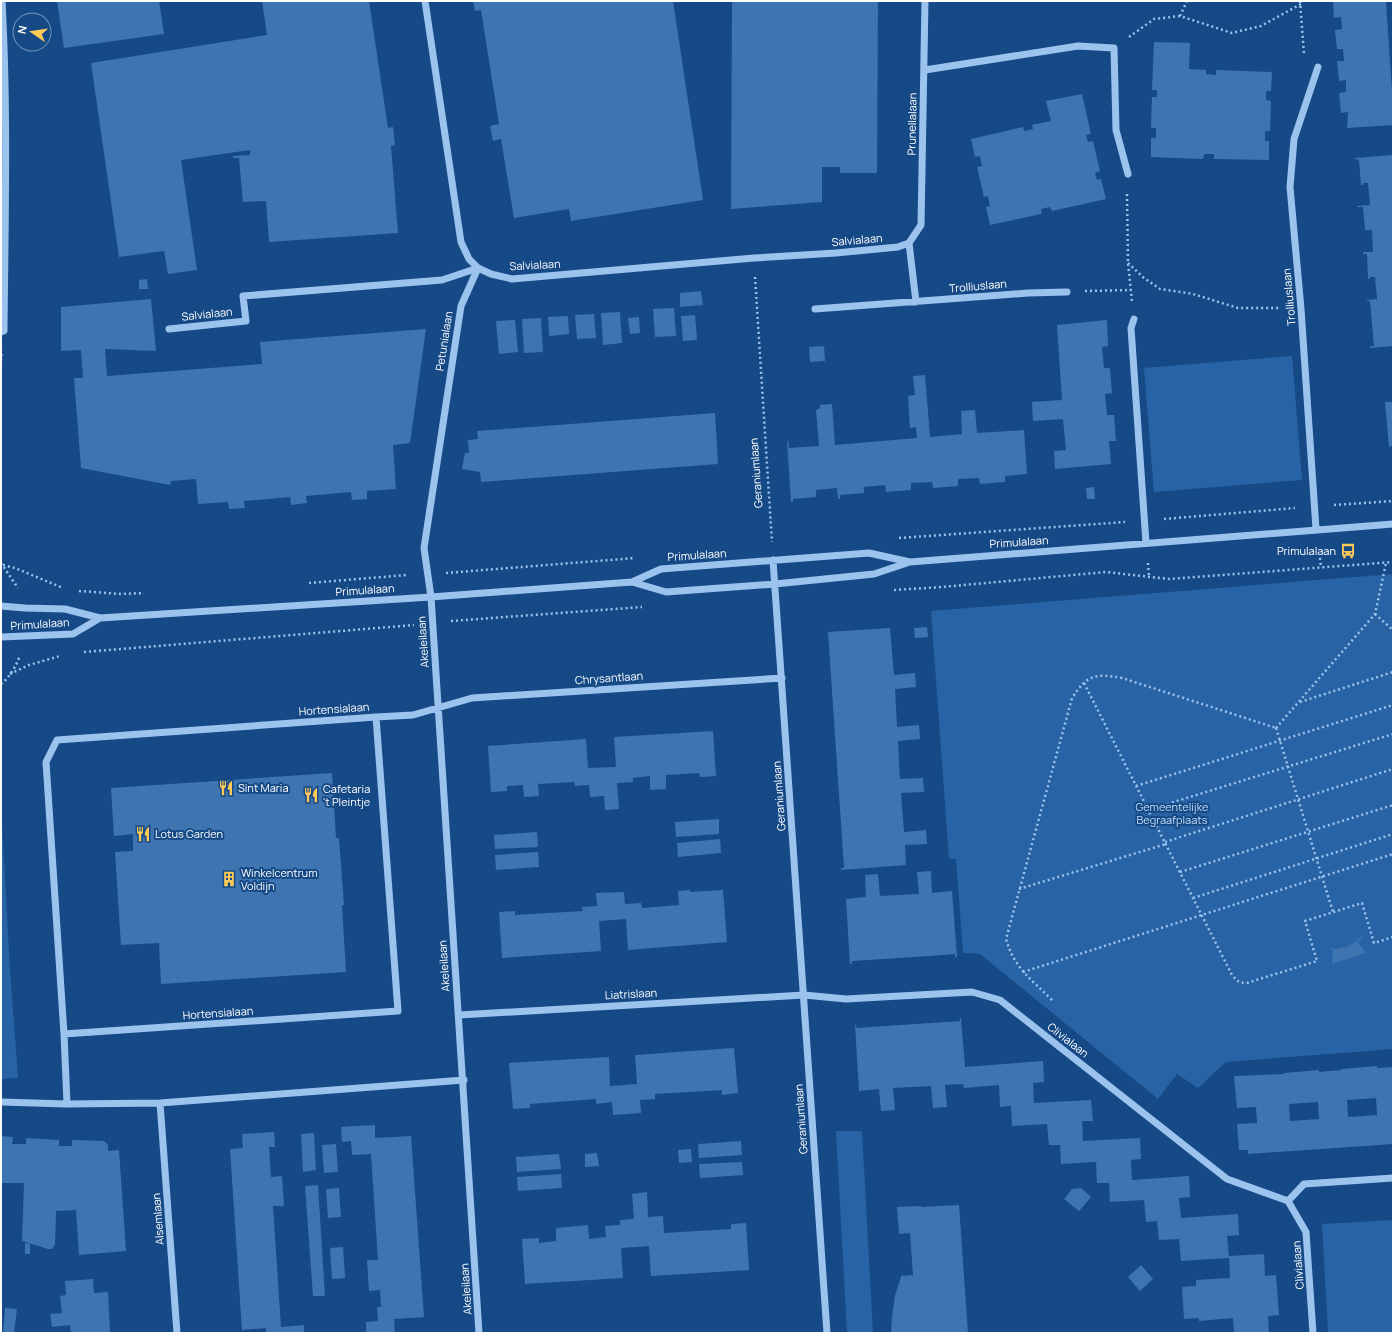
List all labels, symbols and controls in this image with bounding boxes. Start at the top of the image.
north arrow [12,12,52,52]
text: N [14,24,30,35]
street label: Prunellalaan [903,93,920,155]
street label: Salvialaan [831,230,883,249]
street label: Salvialaan [509,256,561,273]
street label: Trolliuslaan [1279,268,1298,326]
street label: Trolliuslaan [949,276,1007,295]
street label: Salvialaan [181,303,233,324]
street label: Petunialaan [431,310,456,372]
street label: Geraniumlaan [746,437,765,509]
street label: Primulalaan [989,532,1049,551]
bus stop icon: Primulalaan [1339,542,1357,560]
place label: Primulalaan [1277,543,1336,558]
street label: Primulalaan [667,545,727,564]
street label: Primulalaan [335,580,395,599]
street label: Primulalaan [10,614,70,633]
street label: Akeleilaan [413,616,432,668]
street label: Chrysantlaan [574,668,644,687]
street label: Hortensialaan [298,699,370,718]
street label: Geraniumlaan [769,760,788,832]
restaurant icon: Sint Maria [217,779,235,797]
place label: Sint Maria [238,780,289,795]
place label: Cafetaria 't Pleintje [323,781,371,809]
restaurant icon: Cafetaria 't Pleintje [302,786,320,804]
park label: Gemeentelijke Begraafplaats [1136,799,1209,827]
restaurant icon: Lotus Garden [134,825,152,843]
place label: Lotus Garden [155,826,223,841]
place label: Winkelcentrum Voldijn [241,865,317,893]
building icon: Winkelcentrum Voldijn [220,870,238,888]
street label: Akeleilaan [434,940,453,992]
street label: Liatrislaan [604,985,658,1002]
street label: Hortensialaan [182,1003,254,1022]
street label: Clivialaan [1045,1019,1092,1060]
street label: Geraniumlaan [791,1083,810,1155]
street label: Alsemlaan [148,1192,167,1246]
street label: Clivialaan [1288,1240,1307,1290]
street label: Akeleilaan [456,1263,475,1315]

